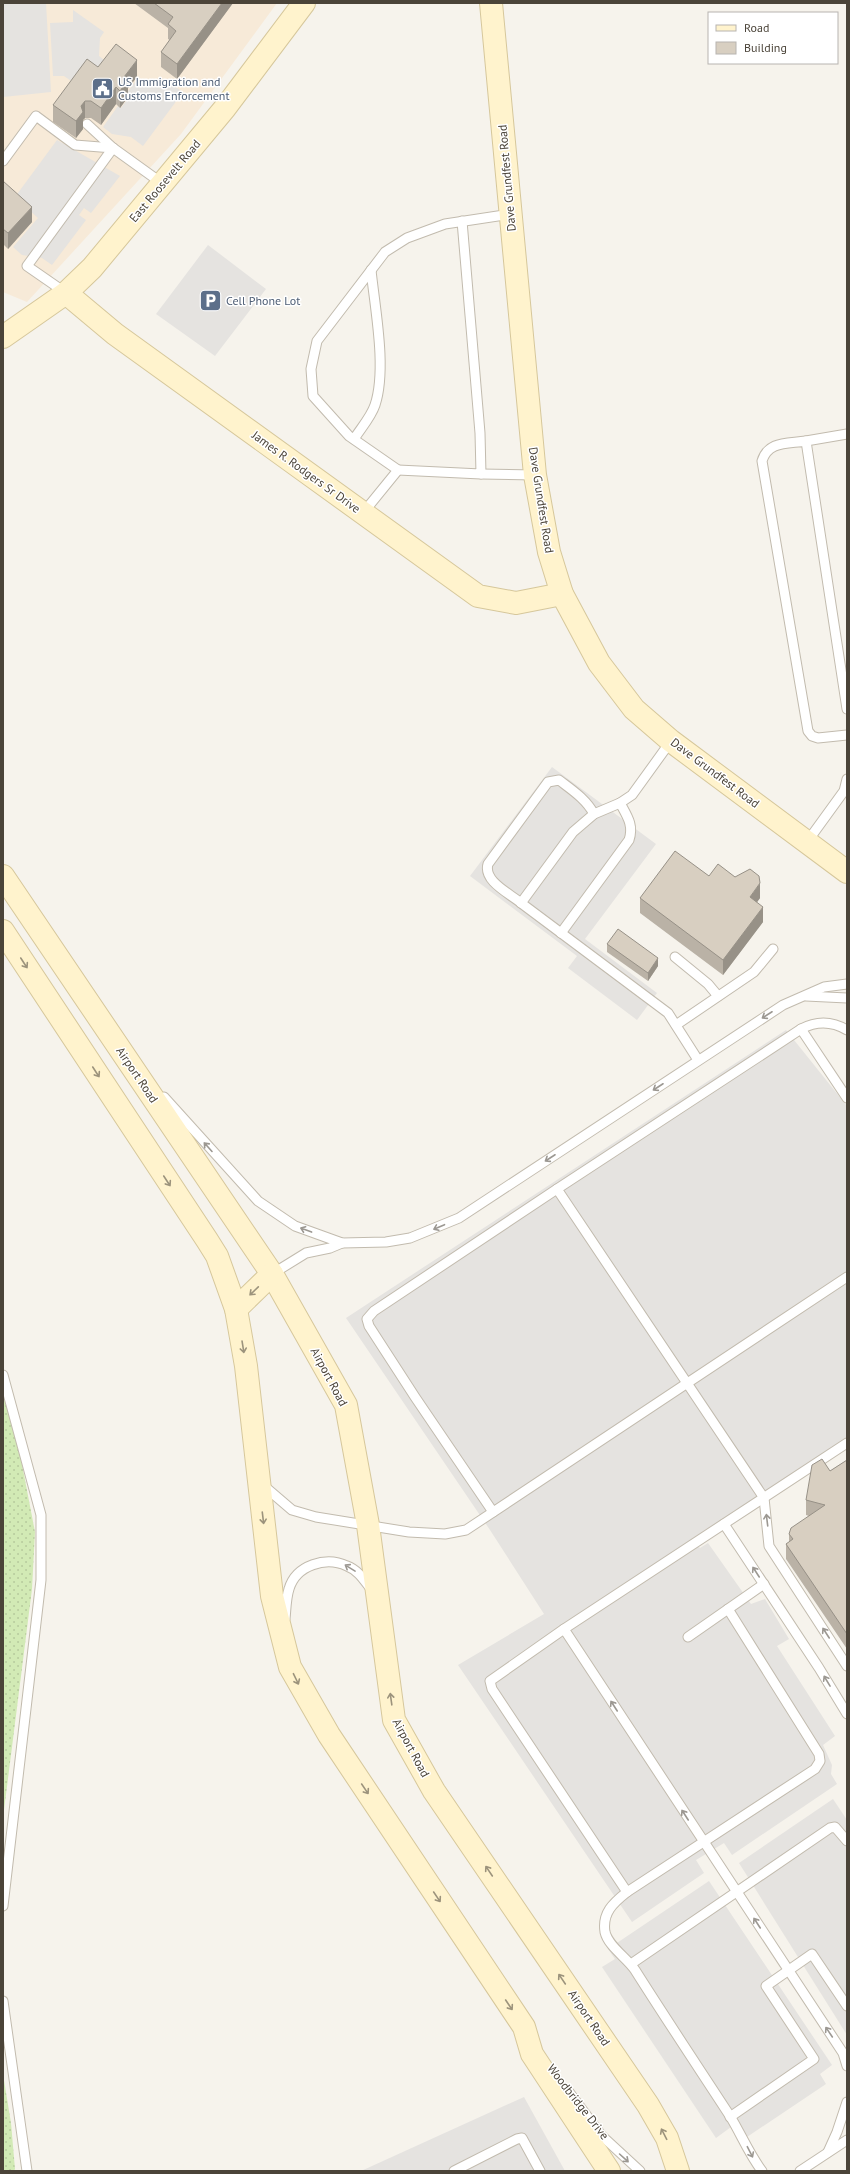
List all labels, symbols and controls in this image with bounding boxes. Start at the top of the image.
legend [708,12,838,64]
text: Road [744,20,769,35]
text: Building [744,40,787,55]
place label: US Immigration and Customs Enforcement [118,74,229,103]
public building icon: US Immigration and Customs Enforcement [90,76,116,102]
street label: Dave Grundfest Road [494,124,519,232]
street label: East Roosevelt Road [126,136,203,225]
parking icon: Cell Phone Lot [198,288,224,314]
place label: Cell Phone Lot [226,293,300,308]
street label: James R. Rodgers Sr Drive [248,427,363,516]
street label: Dave Grundfest Road [526,446,557,554]
street label: Dave Grundfest Road [668,734,763,811]
one-way arrow [20,958,29,969]
one-way arrow [761,1011,772,1019]
street label: Airport Road [113,1044,162,1106]
one-way arrow [92,1066,100,1077]
one-way arrow [653,1083,664,1091]
one-way arrow [203,1142,212,1152]
one-way arrow [544,1154,555,1163]
one-way arrow [163,1175,172,1186]
one-way arrow [434,1223,446,1231]
one-way arrow [300,1225,312,1233]
one-way arrow [249,1286,259,1296]
one-way arrow [239,1341,247,1354]
street label: Airport Road [308,1345,351,1409]
one-way arrow [259,1511,266,1524]
one-way arrow [763,1514,771,1527]
one-way arrow [345,1564,356,1573]
one-way arrow [752,1567,760,1578]
one-way arrow [822,1628,830,1639]
one-way arrow [293,1673,300,1685]
one-way arrow [822,1675,830,1687]
one-way arrow [387,1693,395,1706]
one-way arrow [610,1701,618,1712]
street label: Airport Road [390,1716,433,1780]
one-way arrow [361,1783,369,1794]
one-way arrow [681,1809,689,1821]
one-way arrow [485,1866,493,1877]
one-way arrow [433,1892,441,1903]
one-way arrow [753,1918,761,1929]
one-way arrow [558,1974,566,1985]
street label: Airport Road [565,1987,614,2049]
one-way arrow [505,2000,513,2011]
one-way arrow [825,2027,833,2038]
street label: Woodbridge Drive [544,2061,613,2142]
one-way arrow [660,2129,668,2141]
one-way arrow [746,2145,754,2157]
one-way arrow [619,2153,629,2162]

